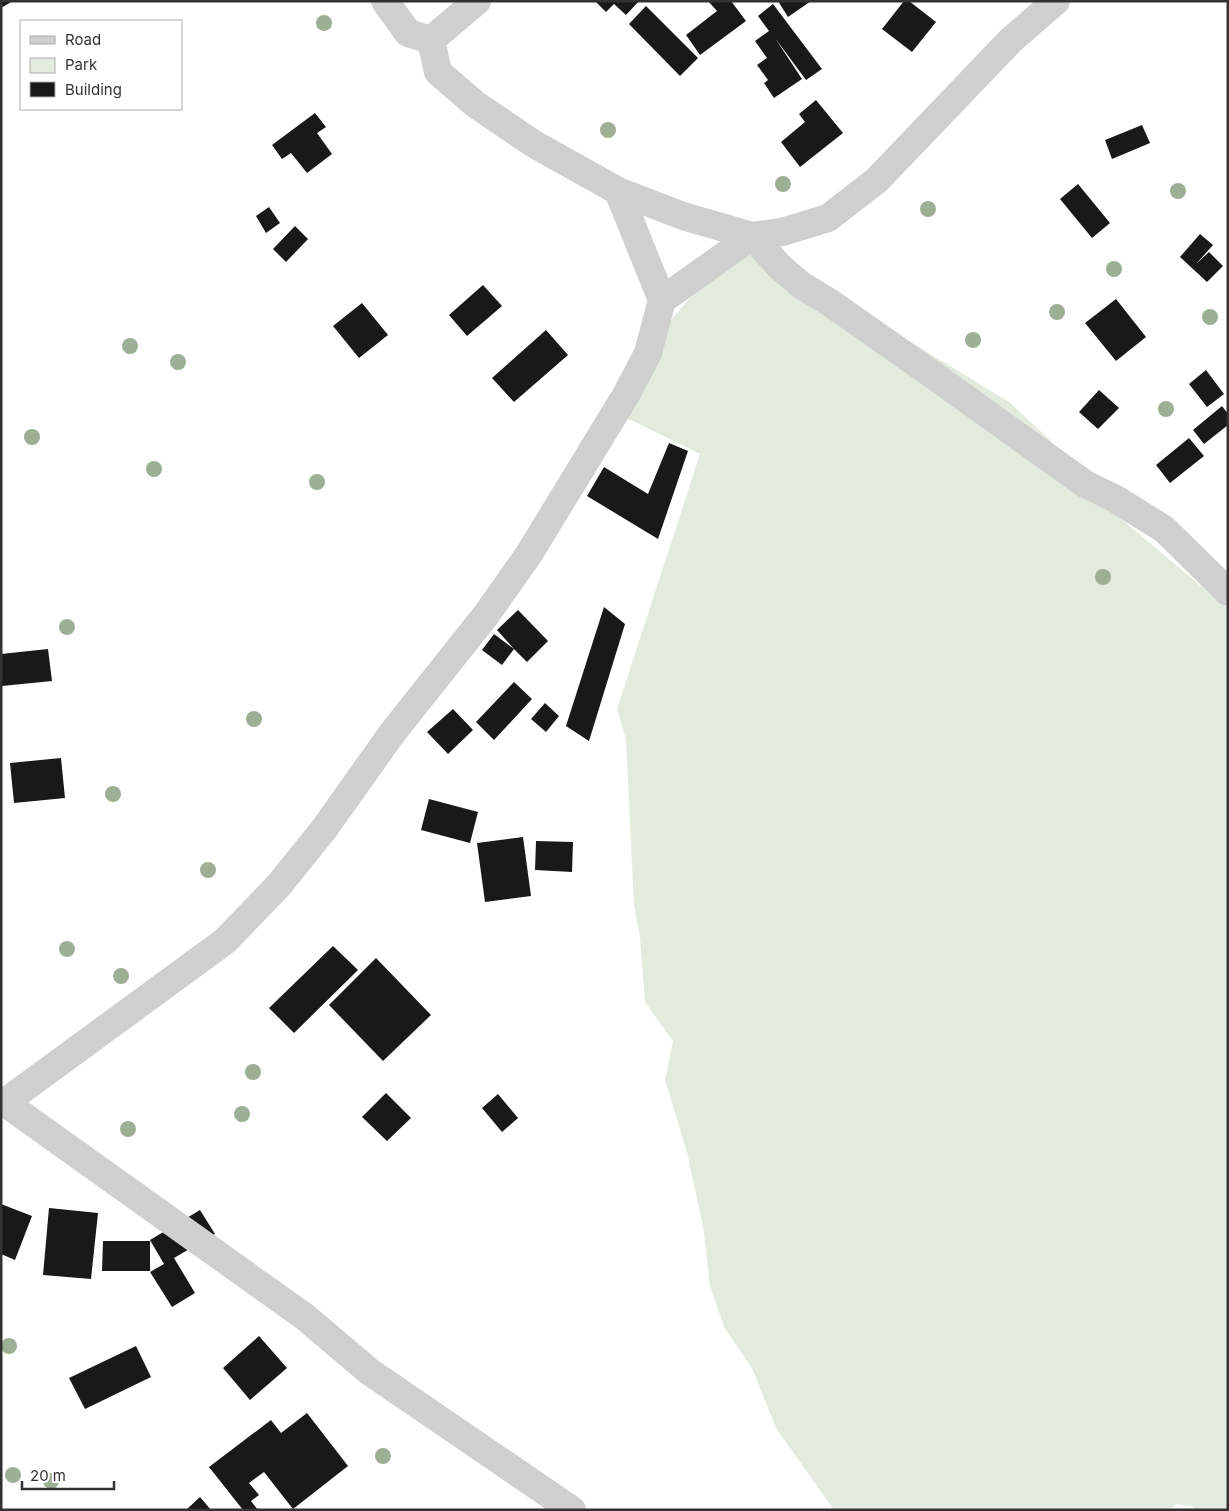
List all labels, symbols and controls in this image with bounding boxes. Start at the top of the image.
legend [20,20,182,110]
text: Road [65,30,101,49]
text: Park [65,55,98,74]
text: Building [65,80,122,99]
scale bar [22,1458,115,1490]
text: 20 m [30,1466,66,1485]

